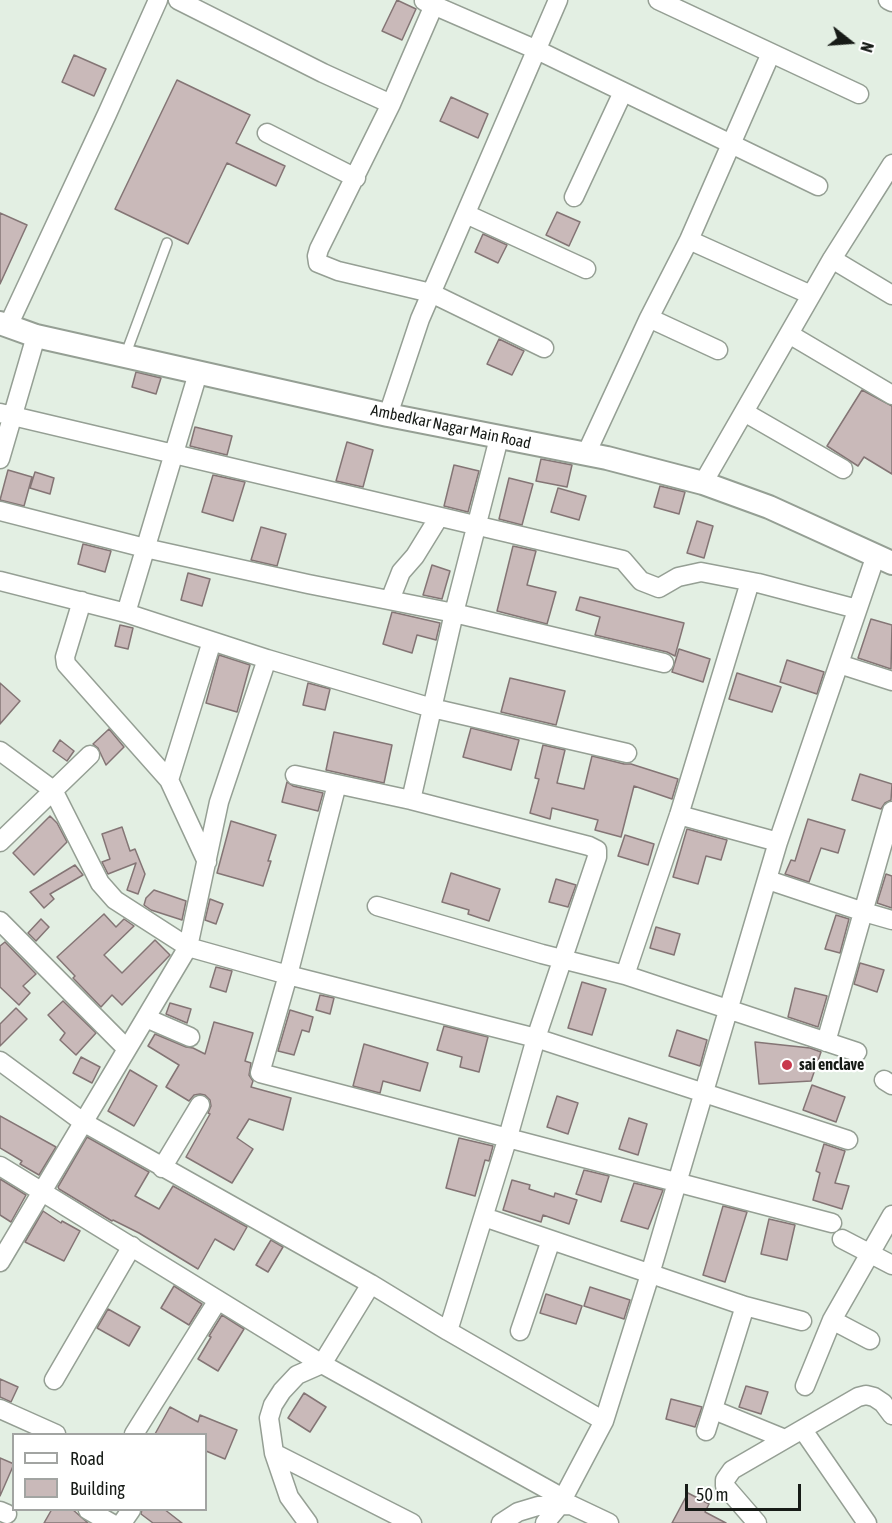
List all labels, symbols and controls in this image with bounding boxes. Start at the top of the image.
north arrow [820,12,880,72]
text: N [857,40,877,54]
street label: Ambedkar Nagar Main Road [369,401,533,453]
place label: sai enclave [799,1055,864,1075]
marker: sai enclave [780,1058,794,1072]
legend [12,1433,207,1511]
text: Road [70,1448,104,1469]
scale bar [688,1472,804,1510]
text: Building [70,1478,125,1499]
text: 50 m [696,1484,728,1505]

